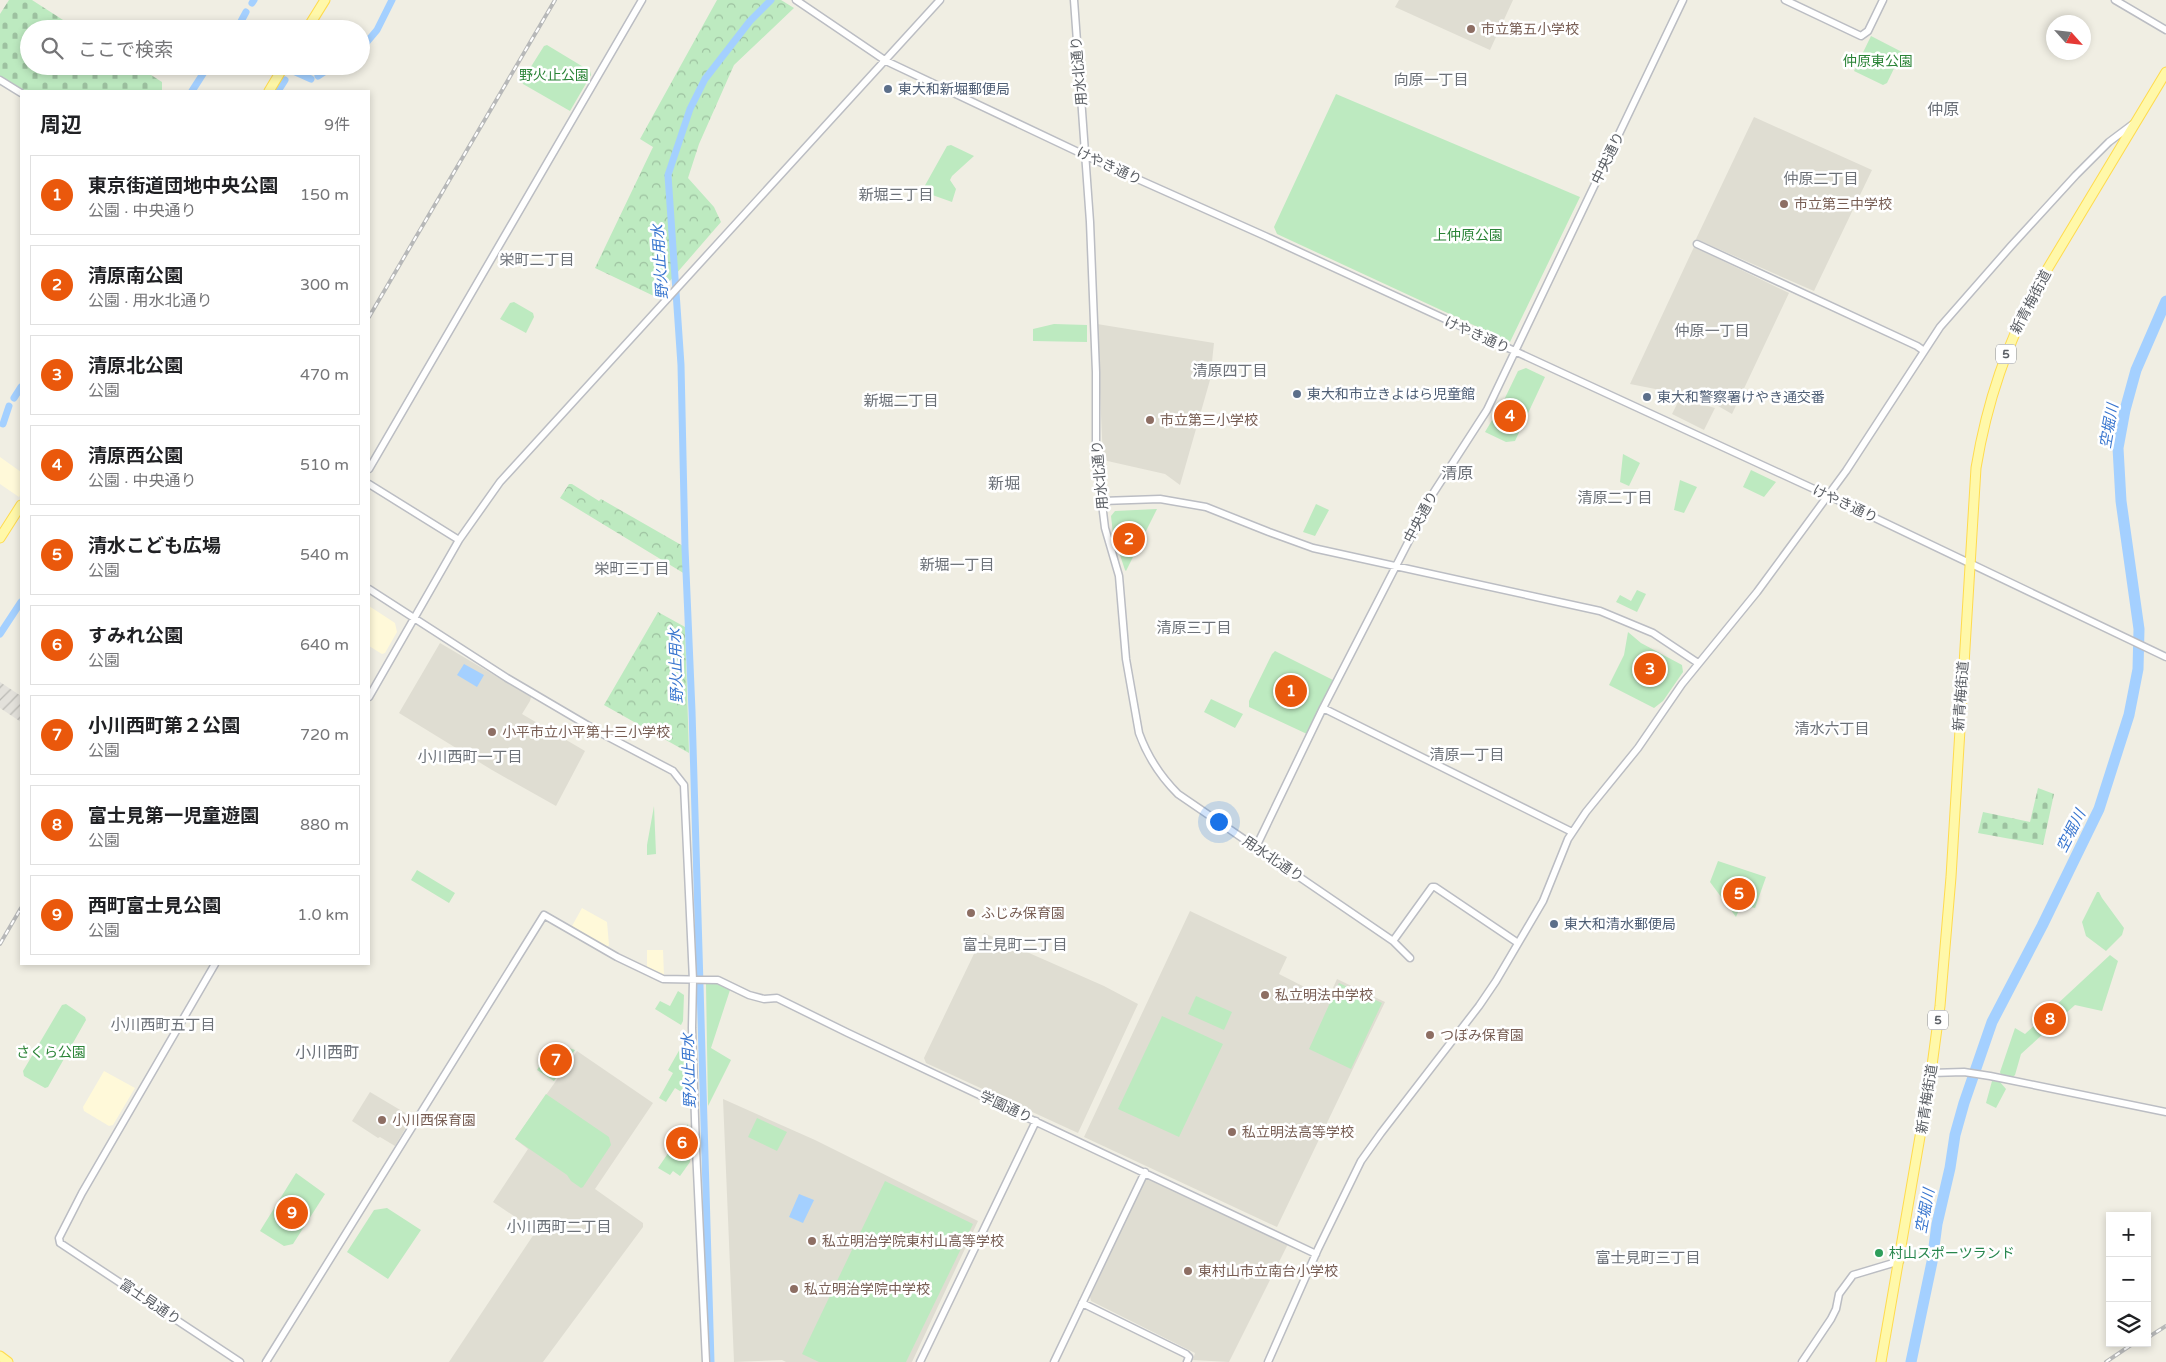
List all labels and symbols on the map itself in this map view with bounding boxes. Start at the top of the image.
north arrow [2046,15,2091,60]
place label: 市立第五小学校 [1481,21,1579,38]
marker: 市立第五小学校 [1465,23,1477,35]
street label: 用水北通り [1067,35,1091,107]
park label: 仲原東公園 [1843,53,1913,70]
park label: 野火止公園 [519,67,589,84]
district label: 向原一丁目 [1393,71,1469,89]
place label: 東大和新堀郵便局 [898,81,1010,98]
marker: 東大和新堀郵便局 [882,83,894,95]
district label: 仲原 [1927,100,1959,120]
street label: 中央通り [1588,129,1628,187]
street label: けやき通り [1074,144,1144,188]
district label: 仲原二丁目 [1783,170,1859,188]
district label: 新堀三丁目 [858,186,934,204]
place label: 市立第三中学校 [1794,196,1892,213]
marker: 市立第三中学校 [1778,198,1790,210]
water label: 野火止用水 [648,222,672,300]
park label: 上仲原公園 [1433,227,1503,244]
district label: 栄町二丁目 [499,251,575,269]
street label: 新青梅街道 [2007,267,2055,337]
street label: けやき通り [1442,313,1512,357]
district label: 仲原一丁目 [1674,322,1750,340]
road number: 5 [1996,344,2016,364]
district label: 清原四丁目 [1192,362,1268,380]
place label: 東大和市立きよはら児童館 [1307,386,1475,403]
marker: 東大和市立きよはら児童館 [1291,388,1303,400]
place label: 東大和警察署けやき通交番 [1657,389,1825,406]
marker: 東大和警察署けやき通交番 [1641,391,1653,403]
district label: 新堀二丁目 [863,392,939,410]
pin: 4 [1494,397,1526,435]
water label: 空堀川 [2096,400,2122,450]
place label: 市立第三小学校 [1160,412,1258,429]
marker: 市立第三小学校 [1144,414,1156,426]
street label: 用水北通り [1088,439,1112,511]
district label: 清原 [1441,464,1473,484]
district label: 新堀 [988,474,1020,494]
street label: けやき通り [1810,482,1880,526]
street label: 中央通り [1400,488,1442,546]
district label: 清原二丁目 [1577,489,1653,507]
pin: 2 [1113,520,1145,558]
district label: 新堀一丁目 [919,556,995,574]
district label: 栄町三丁目 [594,560,670,578]
district label: 清原三丁目 [1156,619,1232,637]
water label: 野火止用水 [666,626,686,704]
pin: 3 [1634,650,1666,688]
street label: 新青梅街道 [1950,660,1972,732]
pin: 1 [1275,672,1307,710]
district label: 清水六丁目 [1794,720,1870,738]
place label: 小平市立小平第十三小学校 [502,724,670,741]
marker: 小平市立小平第十三小学校 [486,726,498,738]
district label: 清原一丁目 [1429,746,1505,764]
district label: 小川西町一丁目 [417,748,523,766]
water label: 空堀川 [2053,805,2090,855]
your location [1206,809,1232,835]
street label: 用水北通り [1239,832,1307,886]
pin: 5 [1723,875,1755,913]
place label: ふじみ保育園 [981,905,1065,922]
marker: ふじみ保育園 [965,907,977,919]
place label: 東大和清水郵便局 [1564,916,1676,933]
marker: 東大和清水郵便局 [1548,918,1560,930]
district label: 富士見町二丁目 [962,936,1068,954]
place label: 私立明法中学校 [1275,987,1373,1004]
marker: 私立明法中学校 [1259,989,1271,1001]
pin: 8 [2034,1000,2066,1038]
road number: 5 [1928,1010,1948,1030]
district label: 小川西町五丁目 [110,1016,216,1034]
place label: つぼみ保育園 [1440,1027,1524,1044]
marker: つぼみ保育園 [1424,1029,1436,1041]
water label: 野火止用水 [679,1031,699,1109]
pin: 7 [540,1041,572,1079]
district label: 小川西町 [295,1043,359,1063]
park label: さくら公園 [16,1044,86,1061]
street label: 新青梅街道 [1913,1063,1941,1135]
street label: 学園通り [977,1087,1035,1127]
place label: 小川西保育園 [392,1112,476,1129]
marker: 小川西保育園 [376,1114,388,1126]
pin: 6 [666,1124,698,1162]
place label: 私立明法高等学校 [1242,1124,1354,1141]
marker: 私立明法高等学校 [1226,1126,1238,1138]
water label: 空堀川 [1912,1185,1939,1235]
pin: 9 [276,1194,308,1232]
district label: 小川西町二丁目 [506,1218,612,1236]
place label: 私立明治学院東村山高等学校 [822,1233,1004,1250]
marker: 私立明治学院東村山高等学校 [806,1235,818,1247]
place label: 村山スポーツランド [1889,1245,2015,1262]
marker: 村山スポーツランド [1873,1247,1885,1259]
district label: 富士見町三丁目 [1595,1249,1701,1267]
place label: 東村山市立南台小学校 [1198,1263,1338,1280]
marker: 東村山市立南台小学校 [1182,1265,1194,1277]
street label: 富士見通り [116,1275,184,1329]
place label: 私立明治学院中学校 [804,1281,930,1298]
marker: 私立明治学院中学校 [788,1283,800,1295]

